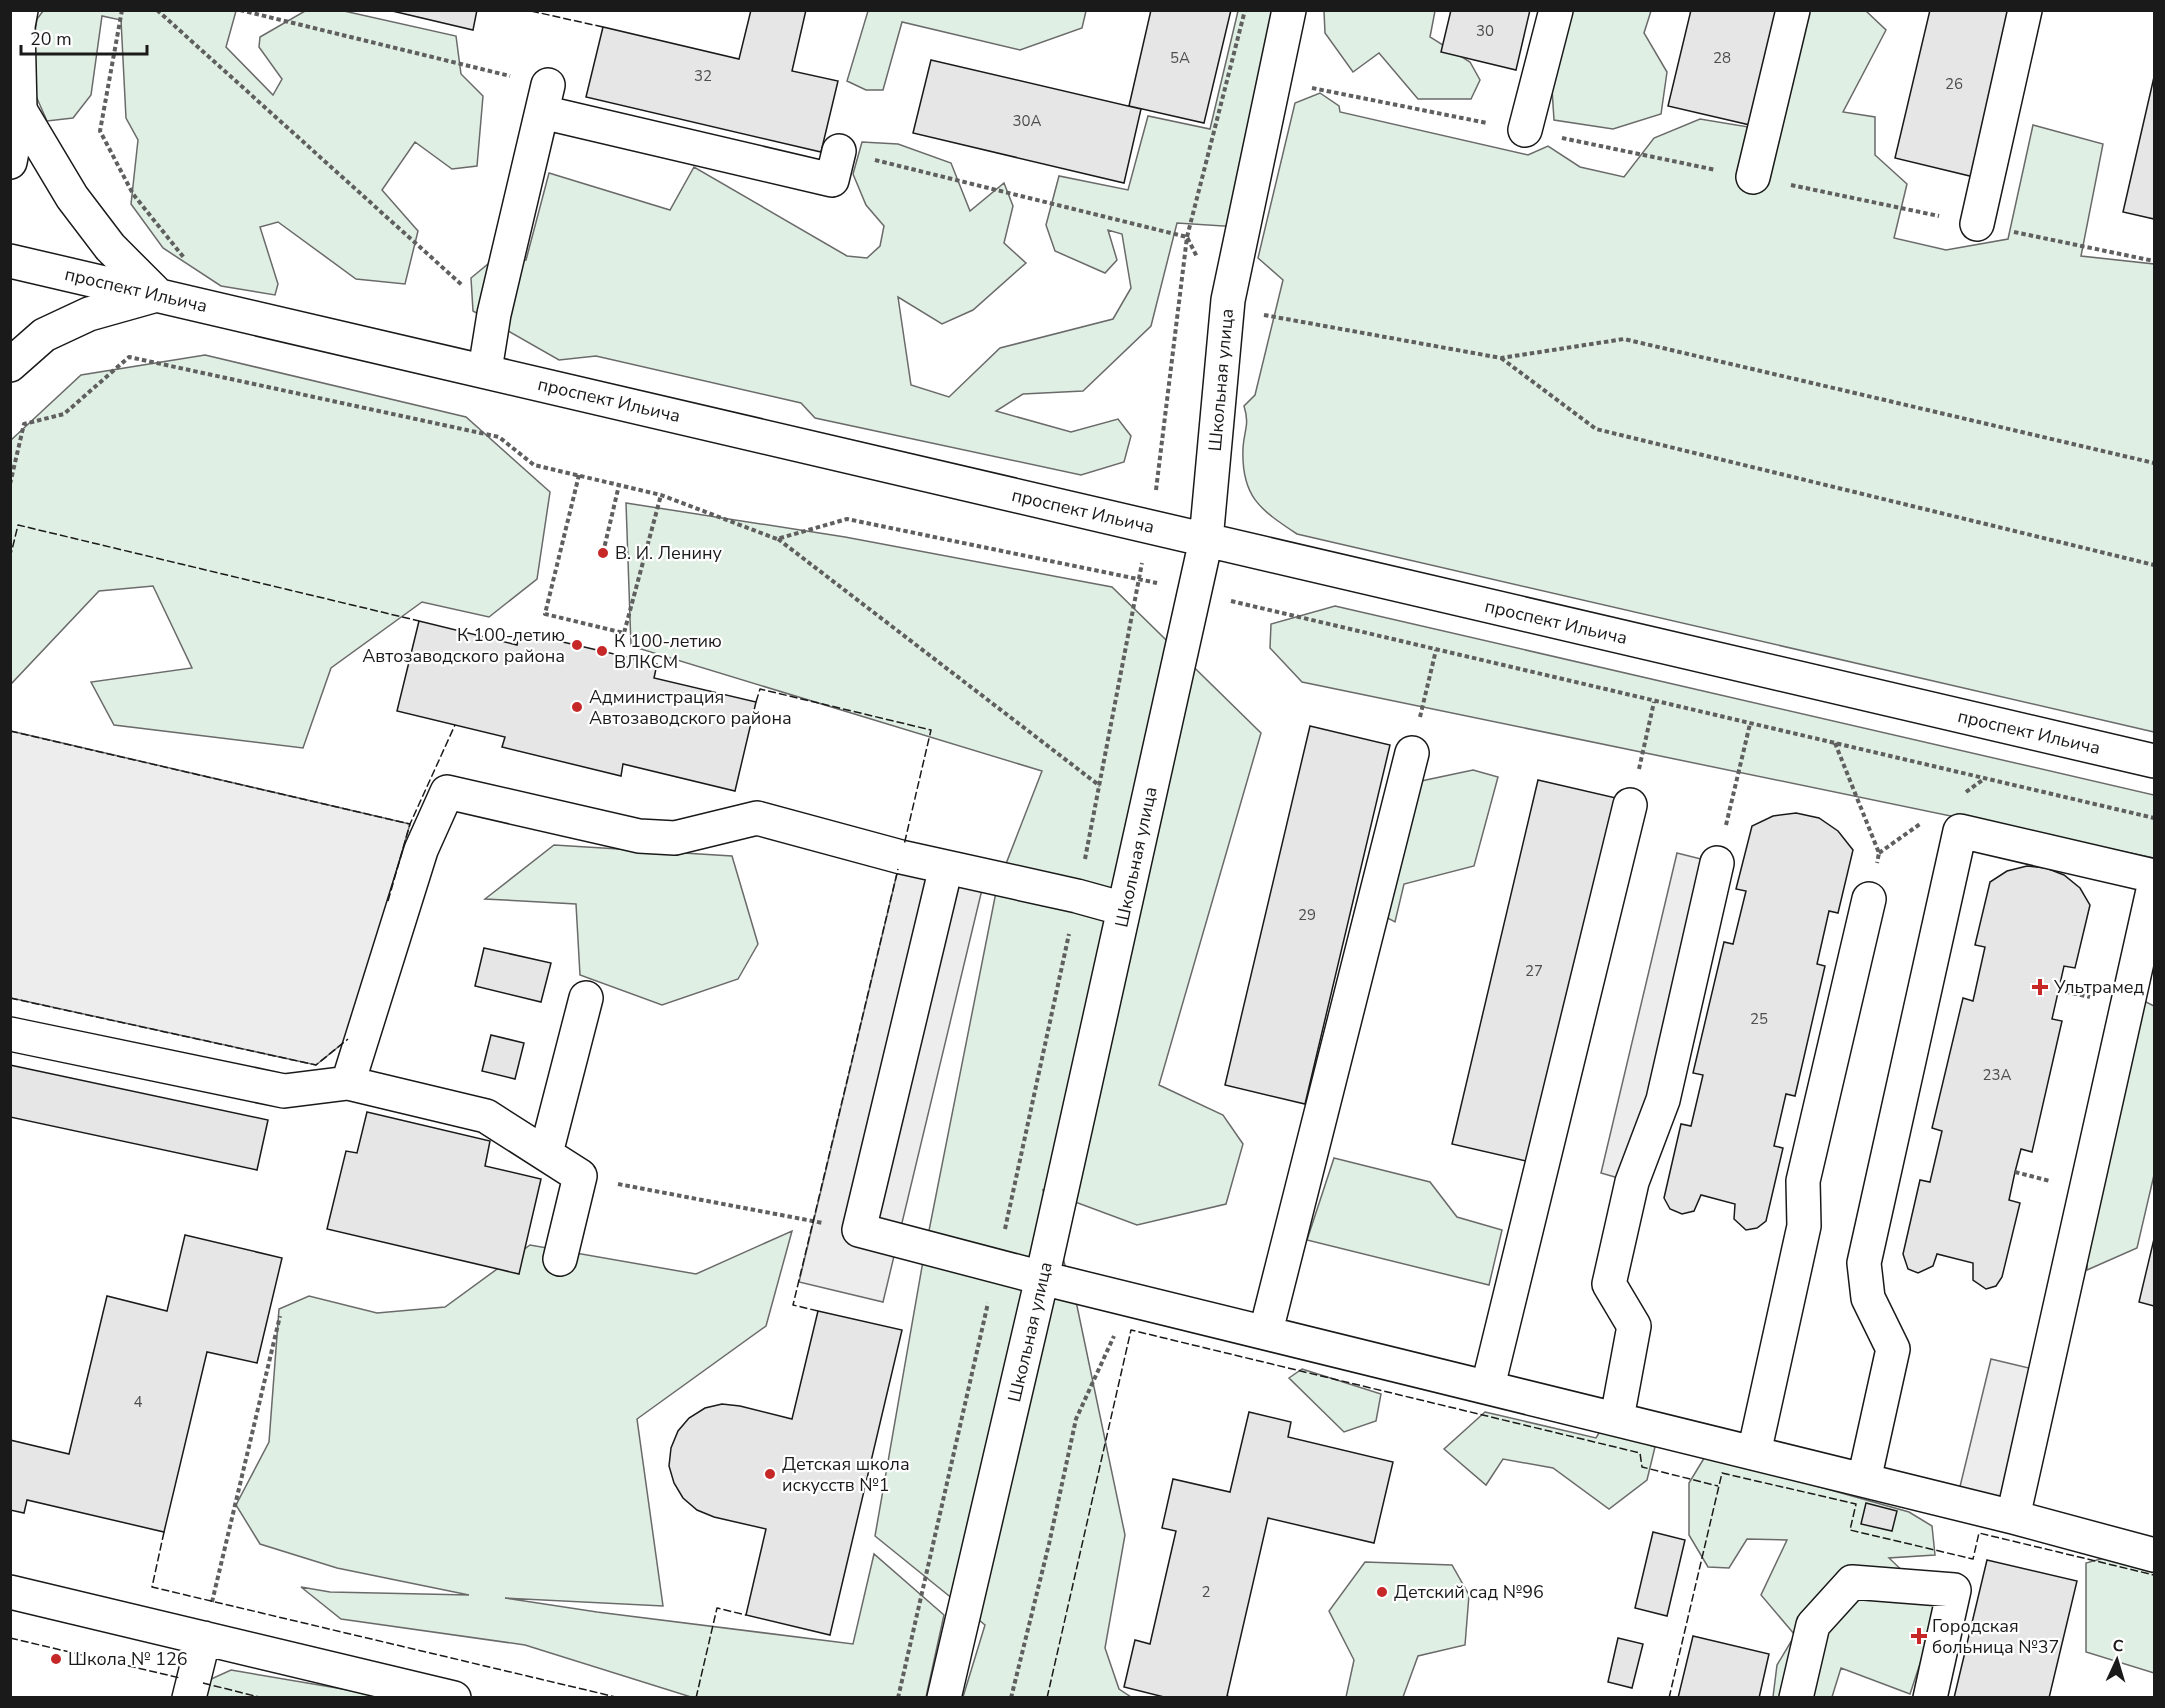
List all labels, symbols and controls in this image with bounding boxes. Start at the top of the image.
scale bar [21,18,147,56]
house number: 30 [1476,21,1494,41]
text: 20 m [30,27,72,51]
house number: 5А [1170,48,1190,68]
house number: 28 [1713,48,1731,68]
house number: 32 [694,66,712,86]
house number: 26 [1945,74,1963,94]
house number: 30А [1013,111,1042,131]
street label: проспект Ильича [62,262,210,318]
street label: Школьная улица [1203,308,1239,452]
street label: проспект Ильича [535,372,683,428]
street label: проспект Ильича [1009,483,1157,539]
place label: В. И. Ленину [615,541,723,565]
marker: В. И. Ленину [596,546,610,560]
street label: проспект Ильича [1482,594,1630,650]
place label: К 100-летию Автозаводского района [362,623,565,668]
place label: К 100-летию ВЛКСМ [614,629,722,674]
marker: К 100-летию Автозаводского района [570,638,584,652]
marker: К 100-летию ВЛКСМ [595,644,609,658]
place label: Администрация Автозаводского района [589,685,792,730]
marker: Администрация Автозаводского района [570,700,584,714]
street label: проспект Ильича [1955,704,2103,760]
street label: Школьная улица [1109,784,1163,930]
house number: 29 [1298,905,1316,925]
house number: 27 [1525,961,1543,981]
place label: Ультрамед [2053,975,2145,999]
marker: Ультрамед [2031,978,2049,996]
house number: 25 [1750,1009,1768,1029]
house number: 23А [1983,1065,2012,1085]
street label: Школьная улица [1002,1260,1058,1404]
house number: 4 [133,1392,143,1412]
place label: Детская школа искусств №1 [782,1452,910,1497]
marker: Детская школа искусств №1 [763,1467,777,1481]
place label: Детский сад №96 [1394,1580,1544,1604]
house number: 2 [1201,1582,1211,1602]
marker: Детский сад №96 [1375,1585,1389,1599]
place label: Городская больница №37 [1932,1614,2059,1659]
marker: Городская больница №37 [1910,1627,1928,1645]
north arrow [2087,1630,2147,1690]
text: С [2112,1635,2124,1657]
place label: Школа № 126 [68,1647,188,1671]
marker: Школа № 126 [49,1652,63,1666]

